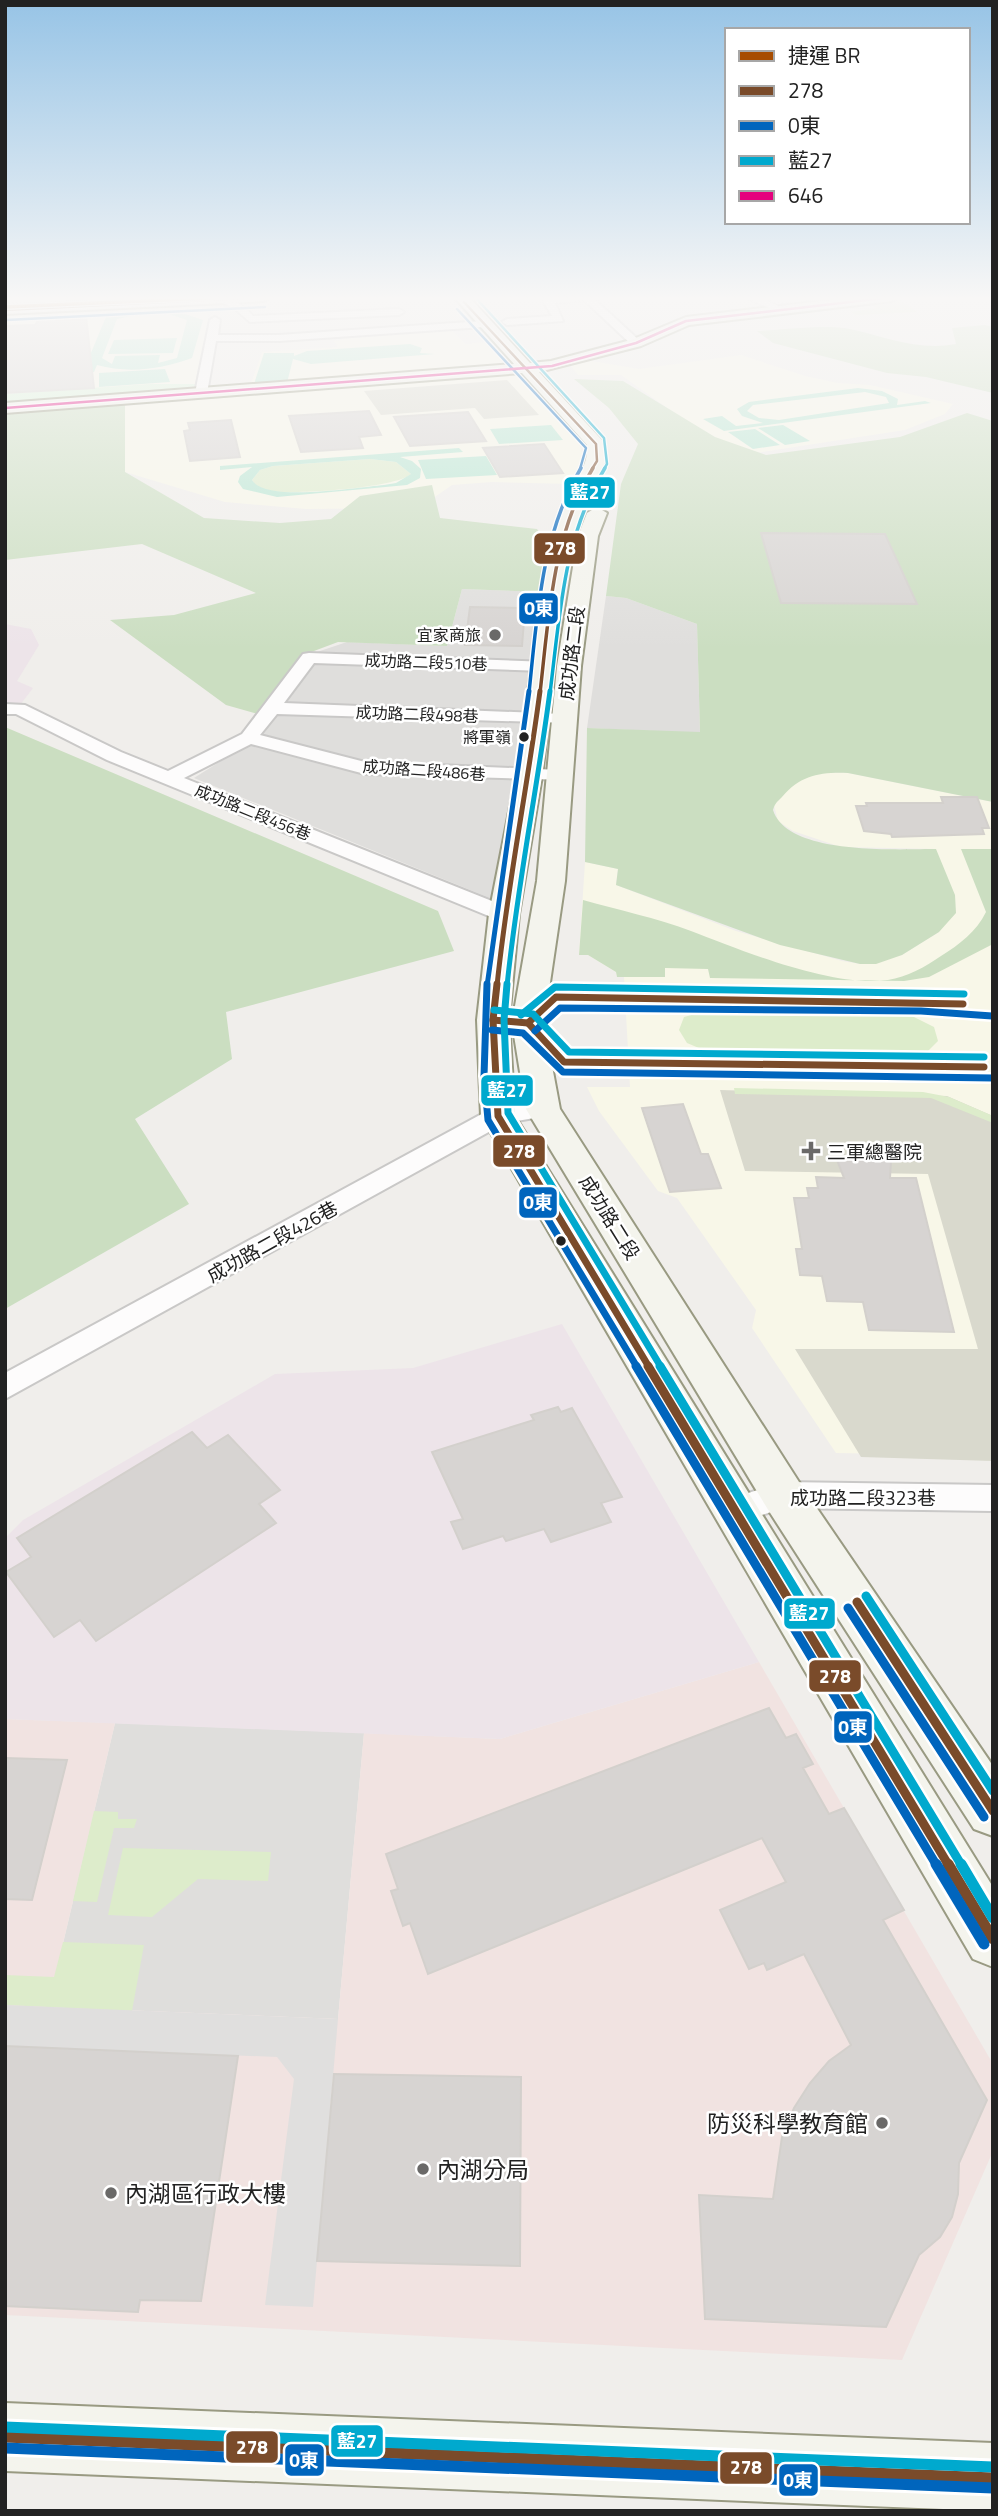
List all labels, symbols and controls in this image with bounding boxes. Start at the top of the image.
legend [725,28,970,224]
text: 捷運 BR [788,39,861,71]
text: 278 [788,74,824,106]
text: 0東 [788,109,821,141]
text: 藍27 [788,144,833,176]
text: 646 [788,179,823,211]
line badge: 藍27 [563,476,616,509]
text: 藍27 [570,477,610,506]
line badge: 278 [533,532,586,565]
text: 278 [544,533,576,562]
line badge: 0東 [518,592,559,625]
text: 0東 [524,593,554,622]
street label: 成功路二段 [551,604,591,702]
place label: 宜家商旅 [417,623,481,647]
marker: 宜家商旅 [487,627,503,643]
street label: 成功路二段510巷 [364,648,488,676]
street label: 成功路二段498巷 [355,700,479,728]
place label: 將軍嶺 [463,725,511,749]
marker: 將軍嶺 [517,730,531,744]
street label: 成功路二段486巷 [362,754,486,786]
street label: 成功路二段456巷 [192,778,314,846]
line badge: 藍27 [480,1074,534,1107]
text: 藍27 [487,1075,527,1104]
line badge: 278 [492,1134,546,1168]
text: 278 [503,1136,535,1165]
place label: 三軍總醫院 [827,1137,922,1166]
marker: 三軍總醫院 [801,1141,821,1161]
street label: 成功路二段 [573,1169,647,1265]
line badge: 0東 [518,1186,558,1219]
text: 0東 [523,1187,553,1216]
street label: 成功路二段426巷 [201,1193,343,1289]
unlabelled marker [554,1234,568,1248]
street label: 成功路二段323巷 [790,1483,936,1512]
line badge: 藍27 [783,1597,836,1630]
text: 藍27 [789,1598,829,1627]
line badge: 278 [808,1659,862,1693]
text: 278 [819,1661,851,1690]
line badge: 0東 [833,1710,873,1744]
text: 0東 [838,1712,868,1741]
place label: 防災科學教育館 [707,2106,868,2141]
marker: 防災科學教育館 [874,2115,890,2131]
place label: 內湖分局 [437,2152,529,2187]
marker: 內湖分局 [415,2161,431,2177]
place label: 內湖區行政大樓 [125,2176,286,2211]
marker: 內湖區行政大樓 [103,2185,119,2201]
line badge: 藍27 [330,2424,384,2458]
text: 藍27 [337,2426,377,2455]
line badge: 278 [225,2430,279,2464]
text: 278 [236,2432,268,2461]
line badge: 0東 [284,2443,325,2477]
text: 0東 [289,2445,319,2474]
line badge: 278 [719,2451,773,2485]
text: 278 [730,2452,762,2481]
line badge: 0東 [778,2463,819,2497]
text: 0東 [783,2465,813,2494]

